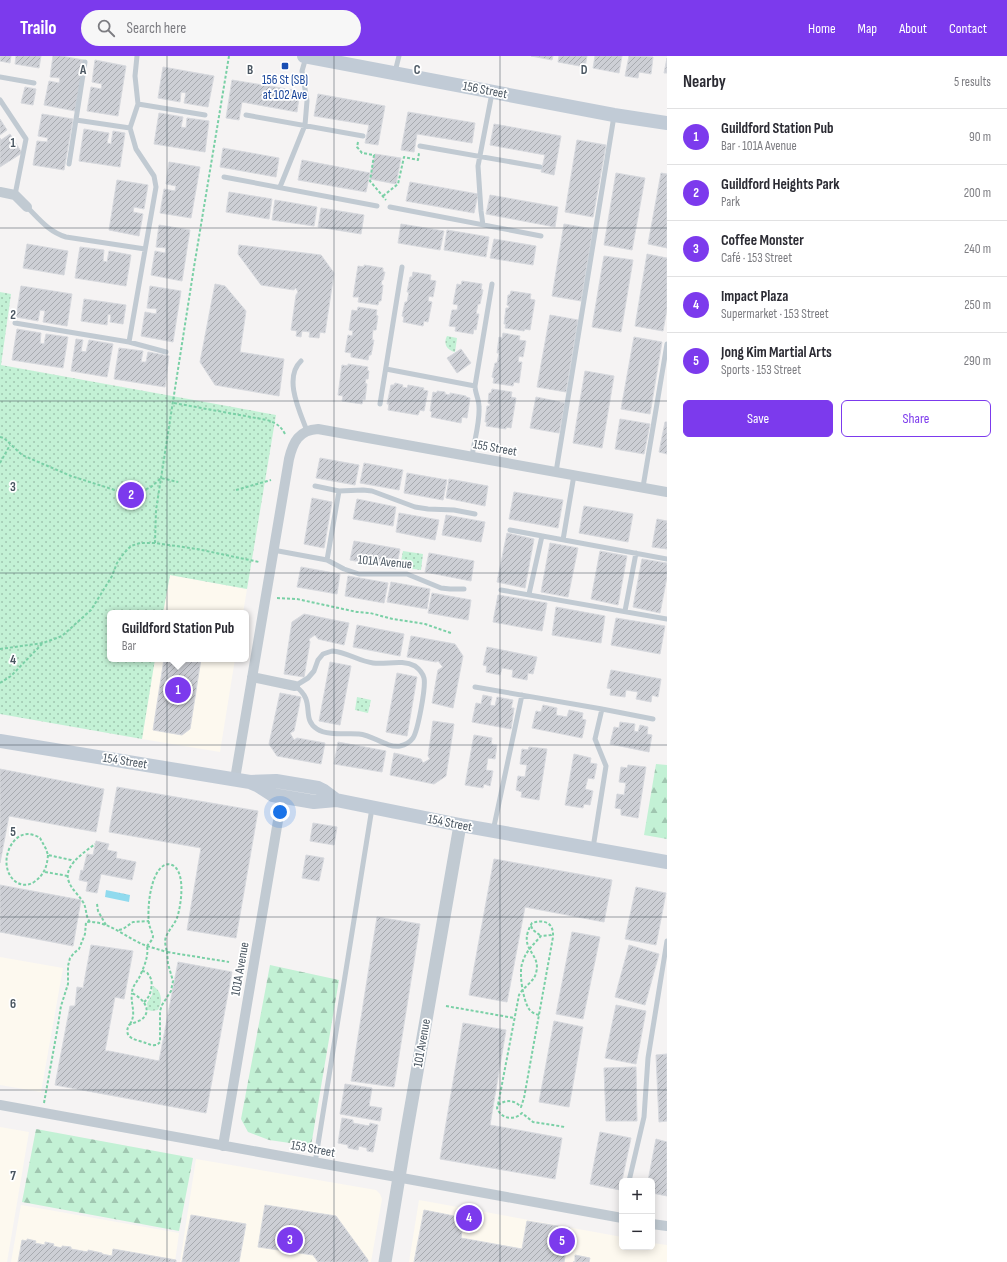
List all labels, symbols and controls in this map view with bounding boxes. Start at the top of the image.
search box [81,10,361,46]
text: Trailo [20,17,57,40]
icon: search [95,17,117,39]
text: Search here [127,19,186,38]
text: Home [808,20,836,37]
text: Map [858,20,877,37]
text: About [899,20,927,37]
text: Contact [949,20,987,37]
marker: 156 St (SB) at 102 Ave [280,61,290,71]
text: A [79,62,87,78]
text: B [247,62,253,78]
text: C [414,62,421,78]
text: D [581,62,588,78]
place label: 156 St (SB) at 102 Ave [262,72,308,103]
text: Nearby [683,72,726,92]
text: 5 results [954,74,991,90]
street label: 156 Street [461,78,509,102]
text: Guildford Station Pub [721,119,834,138]
text: 1 [693,129,699,145]
text: 90 m [969,129,991,145]
text: 1 [10,135,16,151]
text: Bar · 101A Avenue [721,138,797,154]
text: Guildford Heights Park [721,175,840,194]
text: 2 [693,185,699,201]
text: 200 m [964,185,991,201]
text: Park [721,194,740,210]
text: Coffee Monster [721,231,804,250]
text: 3 [693,241,699,257]
text: 240 m [964,241,991,257]
text: Café · 153 Street [721,250,792,266]
text: Impact Plaza [721,287,788,306]
text: 4 [693,297,699,313]
text: 250 m [964,297,991,313]
text: Supermarket · 153 Street [721,306,829,322]
text: 2 [10,307,16,323]
text: Jong Kim Martial Arts [721,343,832,362]
text: 5 [693,353,699,369]
text: 290 m [964,353,991,369]
text: Sports · 153 Street [721,362,801,378]
button: Save [683,400,833,437]
button: Share [841,400,991,437]
street label: 155 Street [472,436,518,460]
text: 3 [10,479,16,495]
pin: 2 [118,480,144,510]
street label: 101A Avenue [357,552,413,572]
popup [107,610,249,662]
text: Guildford Station Pub [122,619,234,638]
text: Bar [122,638,136,654]
text: 4 [10,652,16,668]
pin: 1 [165,675,191,705]
street label: 154 Street [102,750,148,772]
your location [270,802,290,822]
street label: 154 Street [427,811,474,835]
text: 5 [10,824,16,840]
street label: 101A Avenue [227,941,253,997]
text: 6 [10,996,16,1012]
street label: 101 Avenue [410,1018,434,1068]
street label: 153 Street [290,1137,336,1161]
text: 7 [10,1168,16,1184]
map controls [619,1178,655,1250]
button: + [619,1178,655,1214]
pin: 4 [456,1203,482,1233]
button: − [619,1214,655,1250]
pin: 3 [277,1225,303,1255]
pin: 5 [549,1226,575,1256]

